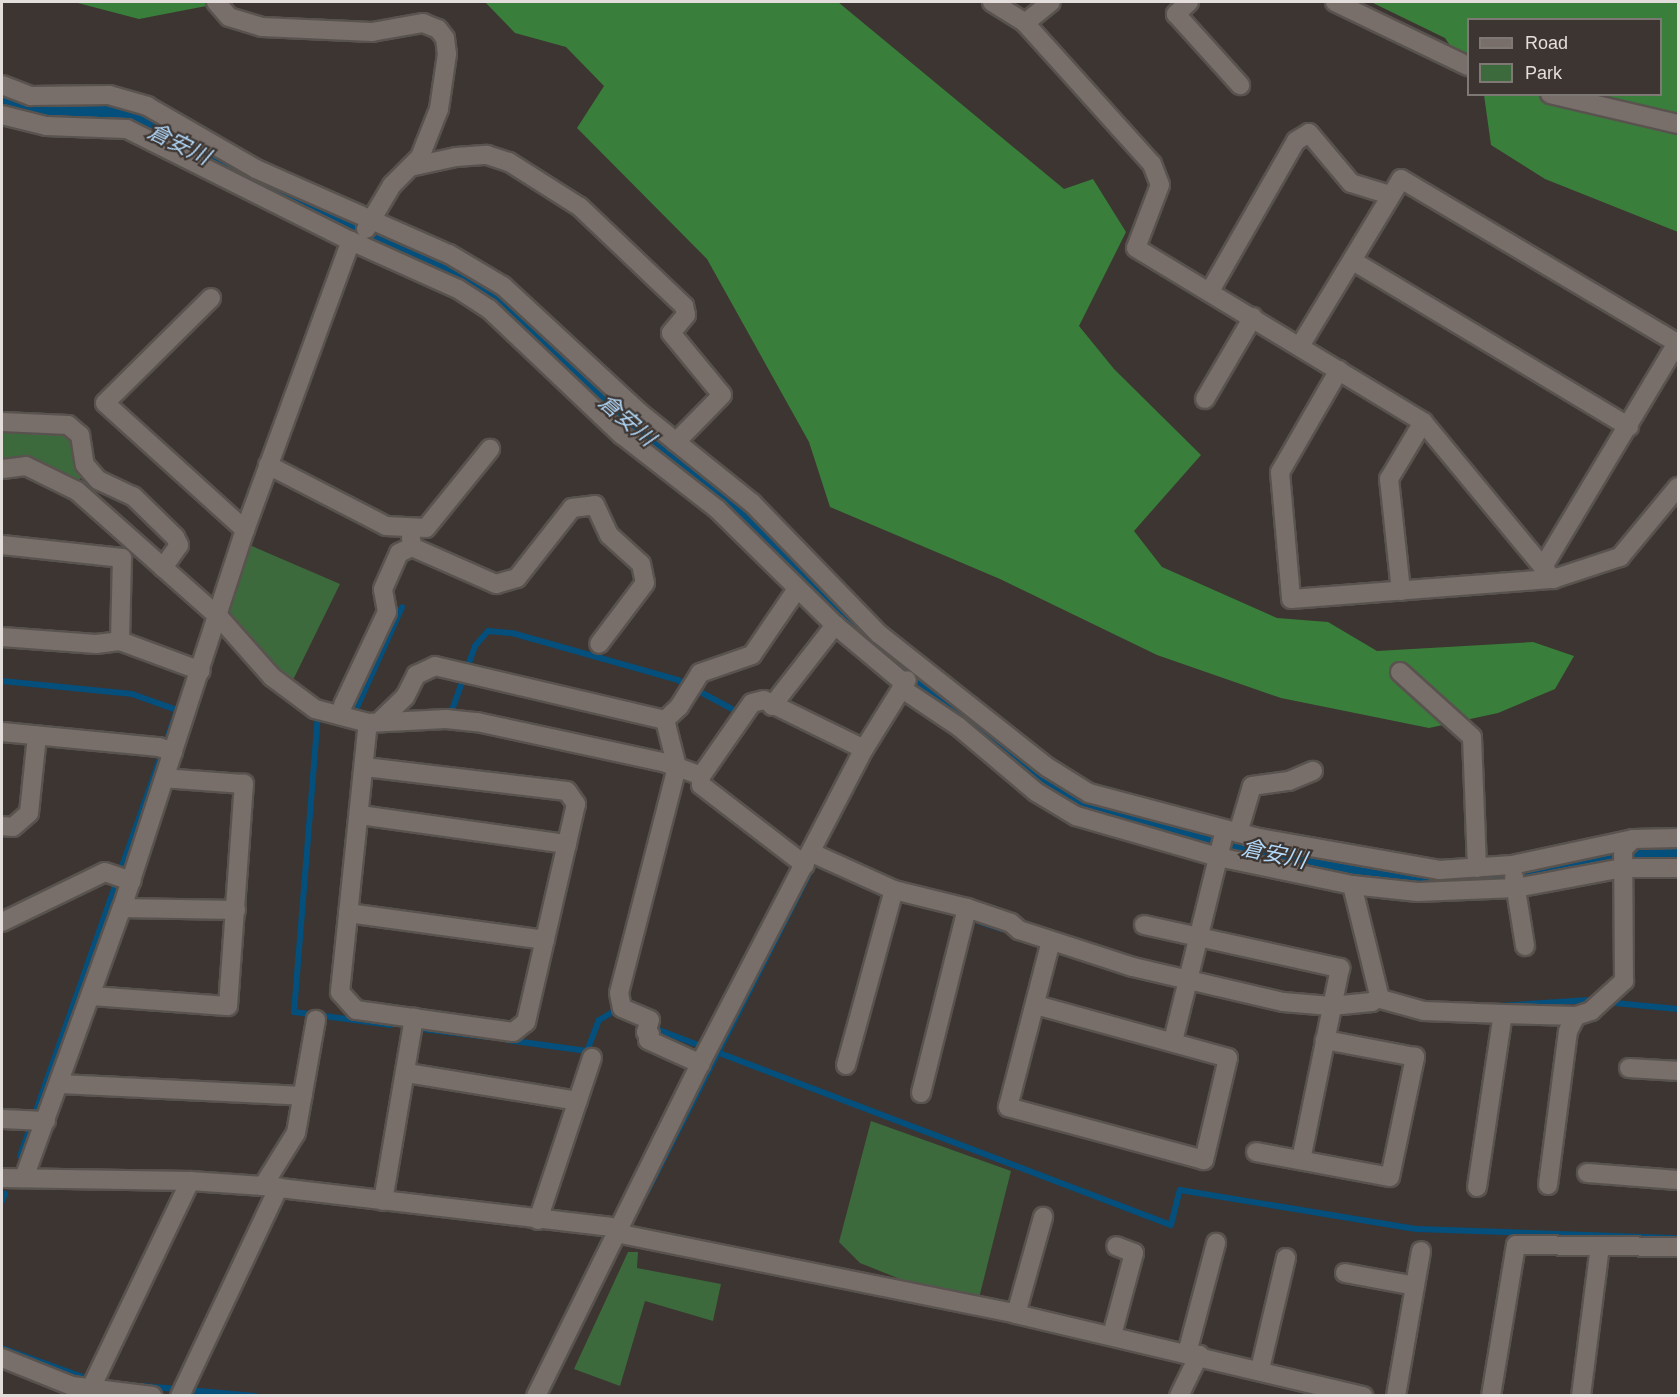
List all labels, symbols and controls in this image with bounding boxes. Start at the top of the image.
legend [1467,18,1662,96]
text: Road [1525,33,1568,53]
text: Park [1525,63,1562,83]
water label: 倉安川 [144,118,214,170]
water label: 倉安川 [593,388,661,452]
water label: 倉安川 [1239,834,1309,874]

